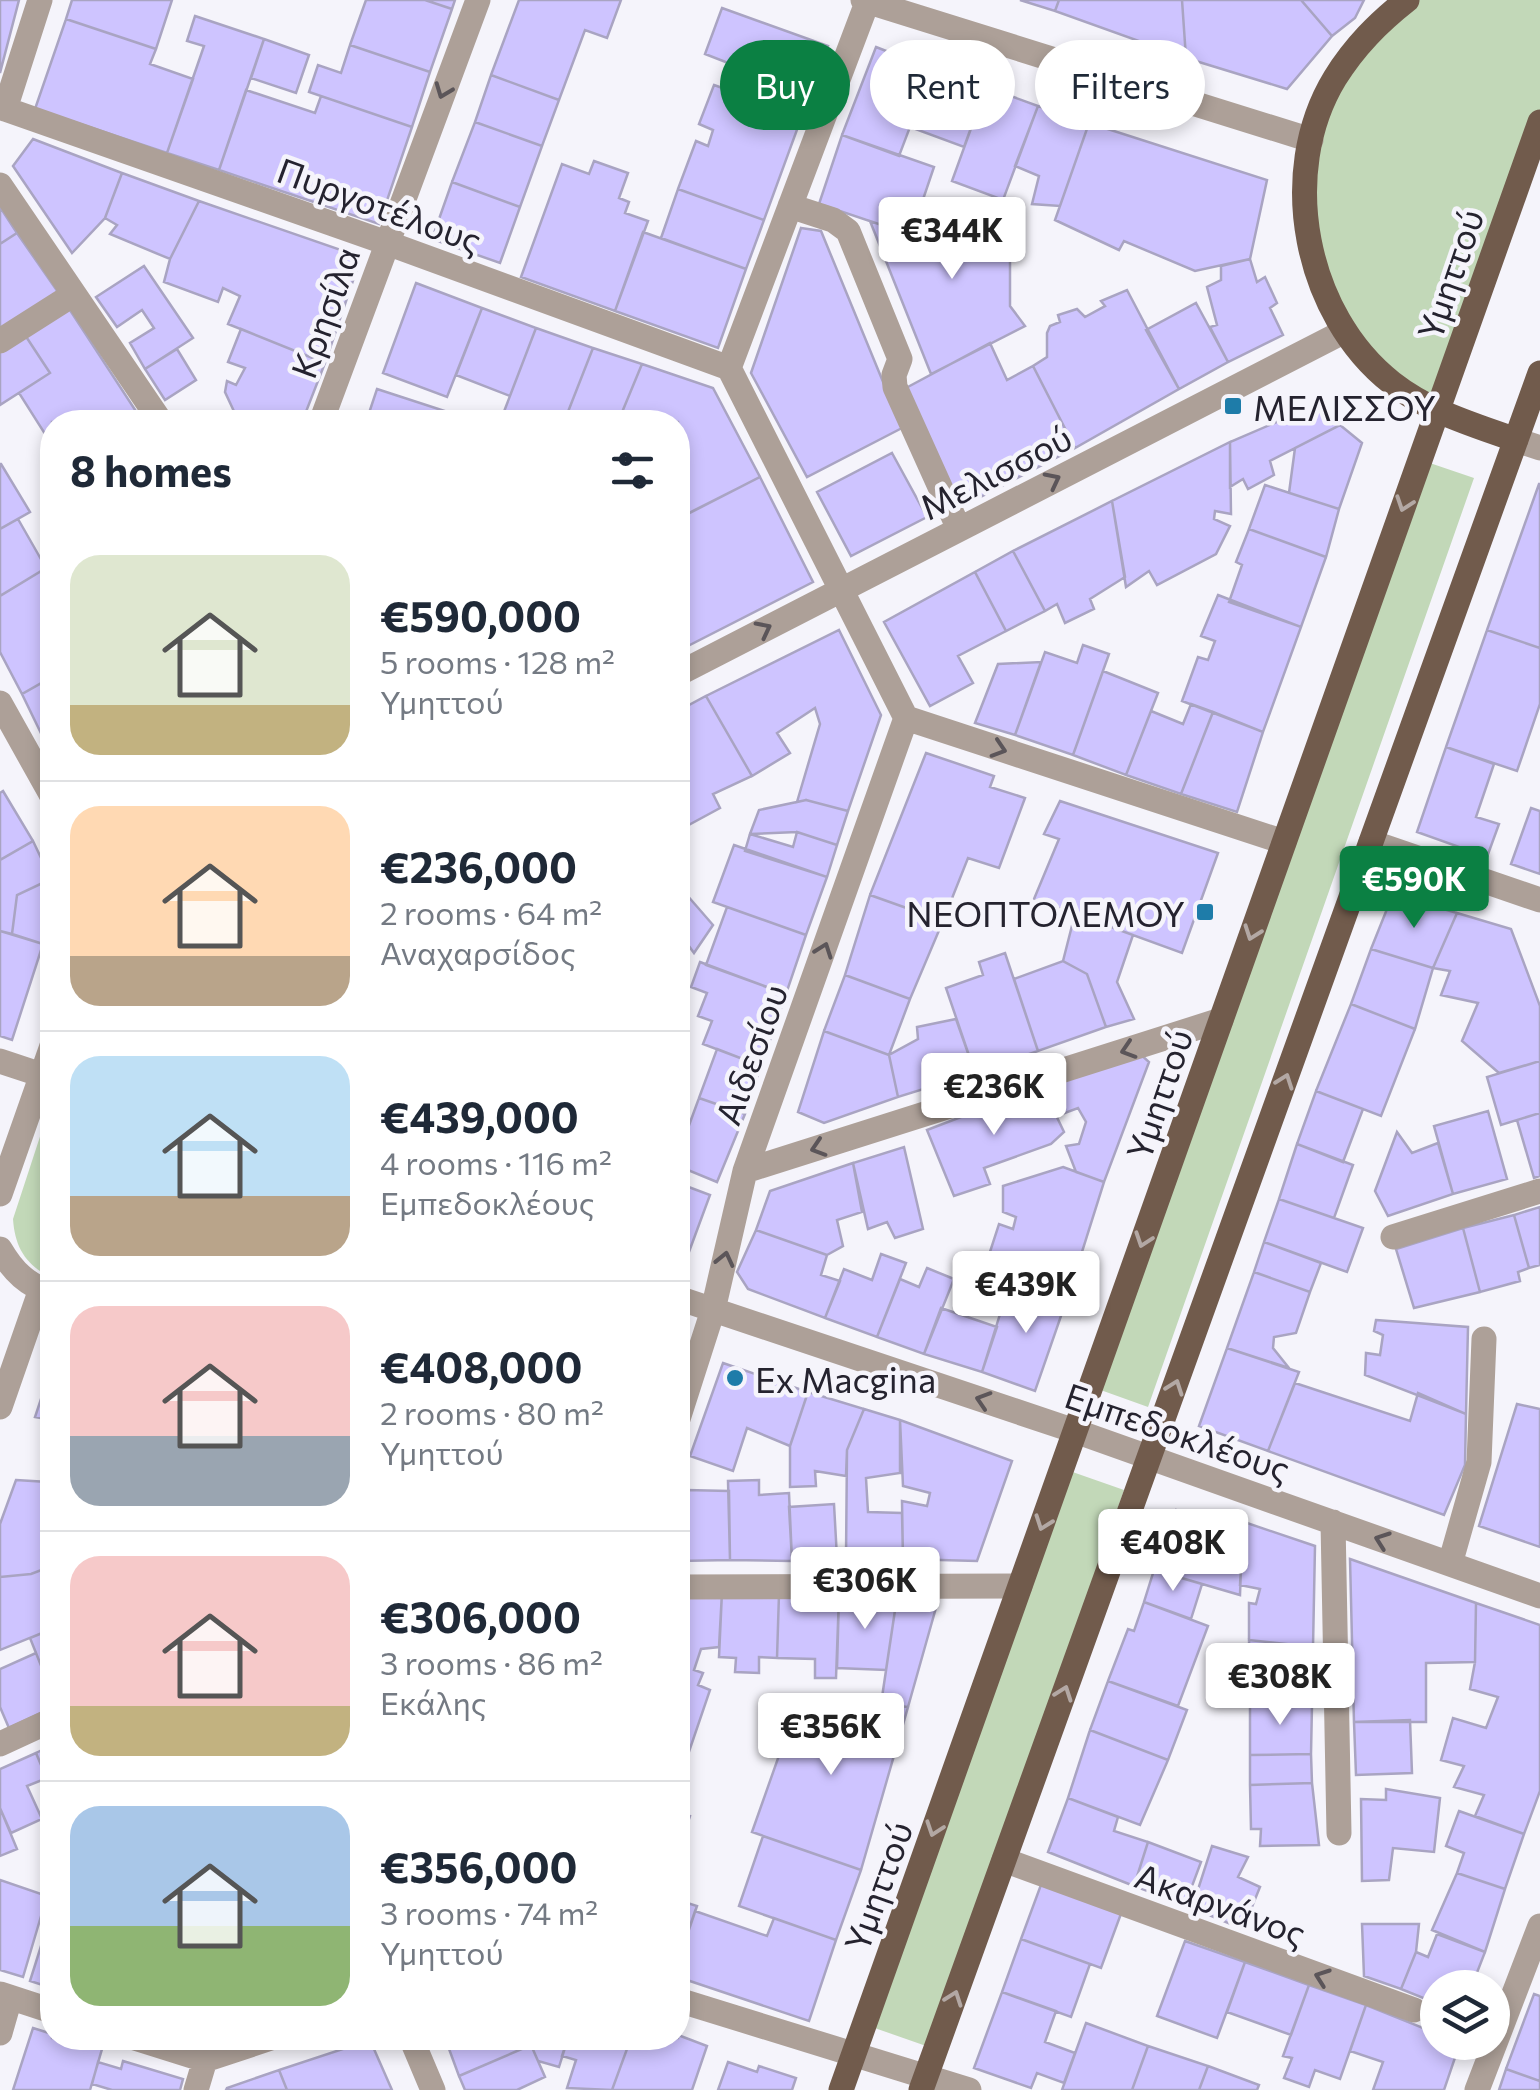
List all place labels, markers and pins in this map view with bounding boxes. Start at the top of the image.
pin: €344K [882,197,1022,282]
place label: ΜΕΛΙΣΣΟΥ [1253,385,1436,428]
marker: ΜΕΛΙΣΣΟΥ [1222,395,1244,417]
pin: €590K [1344,846,1484,931]
place label: ΝΕΟΠΤΟΛΕΜΟΥ [906,891,1185,934]
marker: ΝΕΟΠΤΟΛΕΜΟΥ [1194,901,1216,923]
pin: €236K [924,1053,1064,1138]
pin: €439K [956,1251,1096,1336]
place label: Ex Macgina [755,1357,936,1400]
marker: Ex Macgina [724,1367,746,1389]
pin: €408K [1103,1509,1243,1594]
pin: €306K [795,1547,935,1632]
pin: €308K [1210,1643,1350,1728]
pin: €356K [761,1693,901,1778]

